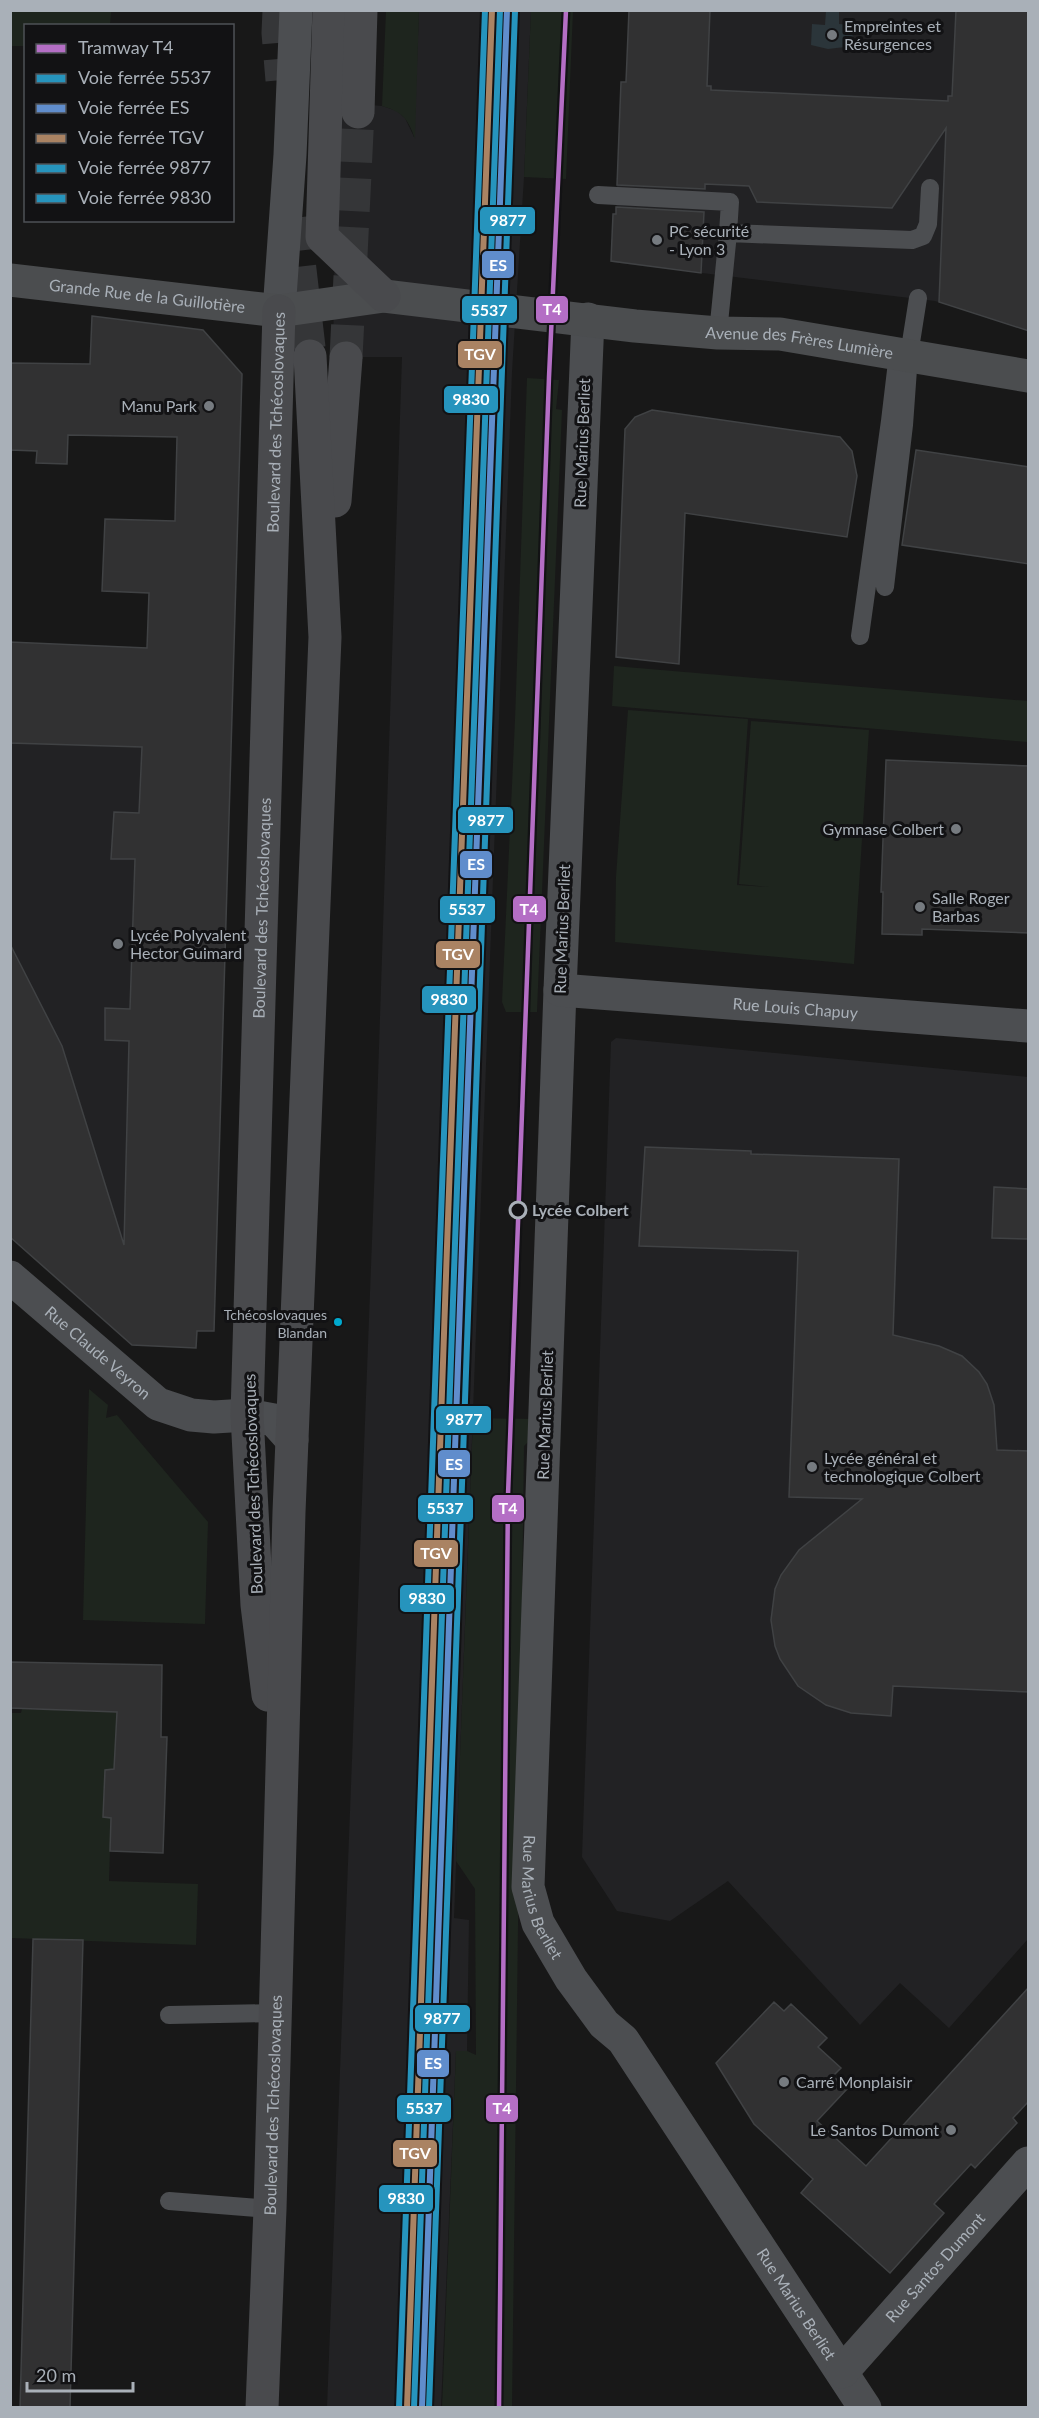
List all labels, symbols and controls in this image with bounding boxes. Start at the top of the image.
place label: Empreintes et Résurgences [844,16,941,53]
legend [24,24,234,222]
marker: Empreintes et Résurgences [825,28,839,42]
text: Tramway T4 [78,36,174,58]
text: Voie ferrée 5537 [78,66,211,88]
text: Voie ferrée ES [78,96,190,118]
text: Voie ferrée TGV [78,126,205,148]
text: Voie ferrée 9877 [78,156,211,178]
text: Voie ferrée 9830 [78,186,211,208]
line badge: 9877 [479,206,536,235]
text: 9877 [489,210,527,229]
place label: PC sécurité - Lyon 3 [669,221,749,258]
marker: PC sécurité - Lyon 3 [650,233,664,247]
line badge: ES [481,250,515,279]
text: ES [489,255,507,274]
street label: Grande Rue de la Guillotière [48,275,246,316]
line badge: 5537 [461,295,518,324]
line badge: T4 [535,295,569,324]
text: T4 [543,299,561,318]
text: 5537 [470,300,508,319]
street label: Boulevard des Tchécoslovaques [263,312,288,533]
street label: Avenue des Frères Lumière [705,322,895,362]
line badge: TGV [457,340,503,369]
text: TGV [464,344,497,363]
street label: Rue Marius Berliet [570,378,593,508]
line badge: 9830 [443,385,499,414]
text: 9830 [452,389,490,408]
place label: Manu Park [121,396,198,415]
marker: Manu Park [202,399,216,413]
street label: Boulevard des Tchécoslovaques [248,797,274,1019]
line badge: 9877 [457,806,514,834]
text: 9877 [467,810,505,829]
place label: Gymnase Colbert [823,819,944,838]
marker: Gymnase Colbert [949,822,963,836]
line badge: ES [459,850,493,879]
text: ES [467,854,485,873]
street label: Rue Marius Berliet [550,864,573,994]
place label: Salle Roger Barbas [932,888,1010,925]
line badge: 5537 [439,895,496,924]
line badge: T4 [512,895,547,923]
text: 5537 [448,899,486,918]
text: T4 [520,899,538,918]
marker: Salle Roger Barbas [913,900,927,914]
place label: Lycée Polyvalent Hector Guimard [130,925,247,962]
marker: Lycée Polyvalent Hector Guimard [111,937,125,951]
line badge: TGV [435,940,481,969]
text: TGV [442,944,475,963]
line badge: 9830 [421,985,477,1014]
text: 9830 [430,989,468,1008]
street label: Rue Louis Chapuy [732,993,859,1022]
place label: Lycée Colbert [532,1200,629,1219]
marker: Lycée Colbert [509,1201,527,1219]
street label: Rue Claude Veyron [42,1302,155,1403]
place label: Tchécoslovaques Blandan [224,1306,327,1341]
marker: Tchécoslovaques Blandan [332,1316,344,1328]
street label: Rue Marius Berliet [533,1350,556,1480]
street label: Boulevard des Tchécoslovaques [239,1373,266,1595]
line badge: 9877 [435,1405,492,1434]
text: 9877 [445,1409,483,1428]
place label: Lycée général et technologique Colbert [824,1448,981,1485]
line badge: ES [437,1449,471,1478]
text: ES [445,1454,463,1473]
marker: Lycée général et technologique Colbert [805,1460,819,1474]
line badge: 5537 [417,1494,474,1523]
line badge: T4 [491,1494,525,1523]
text: 5537 [426,1498,464,1517]
text: T4 [499,1498,517,1517]
line badge: TGV [413,1539,459,1568]
text: TGV [420,1543,453,1562]
line badge: 9830 [399,1584,455,1613]
text: 9830 [408,1588,446,1607]
street label: Rue Marius Berliet [519,1835,567,1963]
street label: Boulevard des Tchécoslovaques [260,1994,285,2216]
line badge: 9877 [414,2004,471,2033]
text: 9877 [423,2008,461,2027]
line badge: ES [416,2049,450,2078]
text: ES [424,2053,442,2072]
place label: Carré Monplaisir [796,2072,912,2091]
marker: Carré Monplaisir [777,2075,791,2089]
line badge: 5537 [396,2094,452,2123]
line badge: T4 [485,2094,519,2123]
text: 5537 [405,2098,443,2117]
text: T4 [493,2098,511,2117]
place label: Le Santos Dumont [810,2120,939,2139]
marker: Le Santos Dumont [944,2123,958,2137]
line badge: TGV [392,2139,438,2168]
text: TGV [399,2143,432,2162]
line badge: 9830 [378,2184,434,2213]
text: 9830 [387,2188,425,2207]
street label: Rue Santos Dumont [881,2208,989,2326]
street label: Rue Marius Berliet [753,2244,841,2363]
scale bar [27,2355,134,2393]
text: 20 m [36,2364,76,2386]

